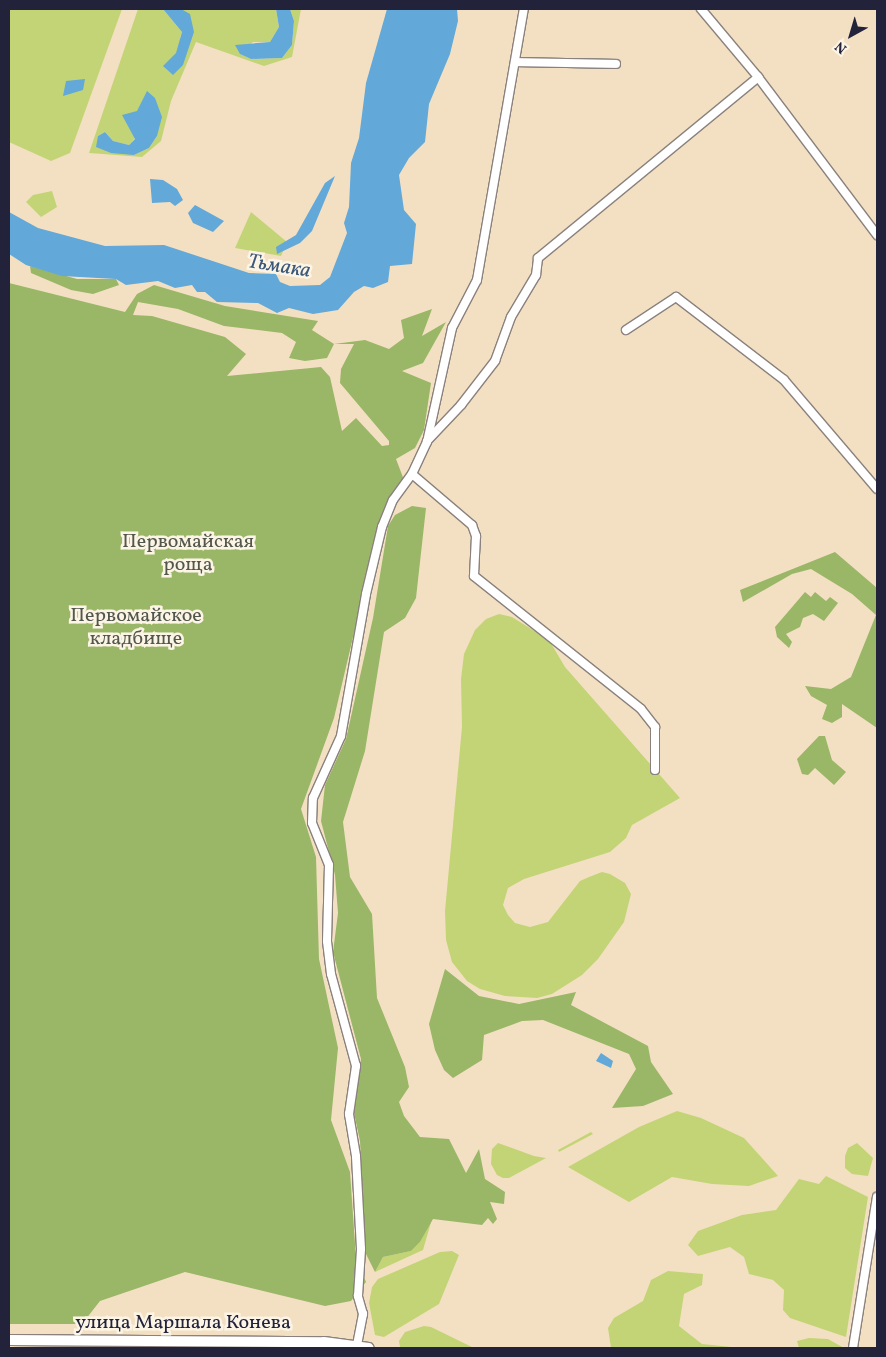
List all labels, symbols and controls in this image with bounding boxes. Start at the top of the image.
north arrow [826,10,876,60]
text: N [831,36,851,58]
water label: Тьмака [246,250,312,284]
park label: Первомайская роща [122,530,254,577]
park label: Первомайское кладбище [70,604,202,651]
street label: улица Маршала Конева [75,1311,291,1335]

